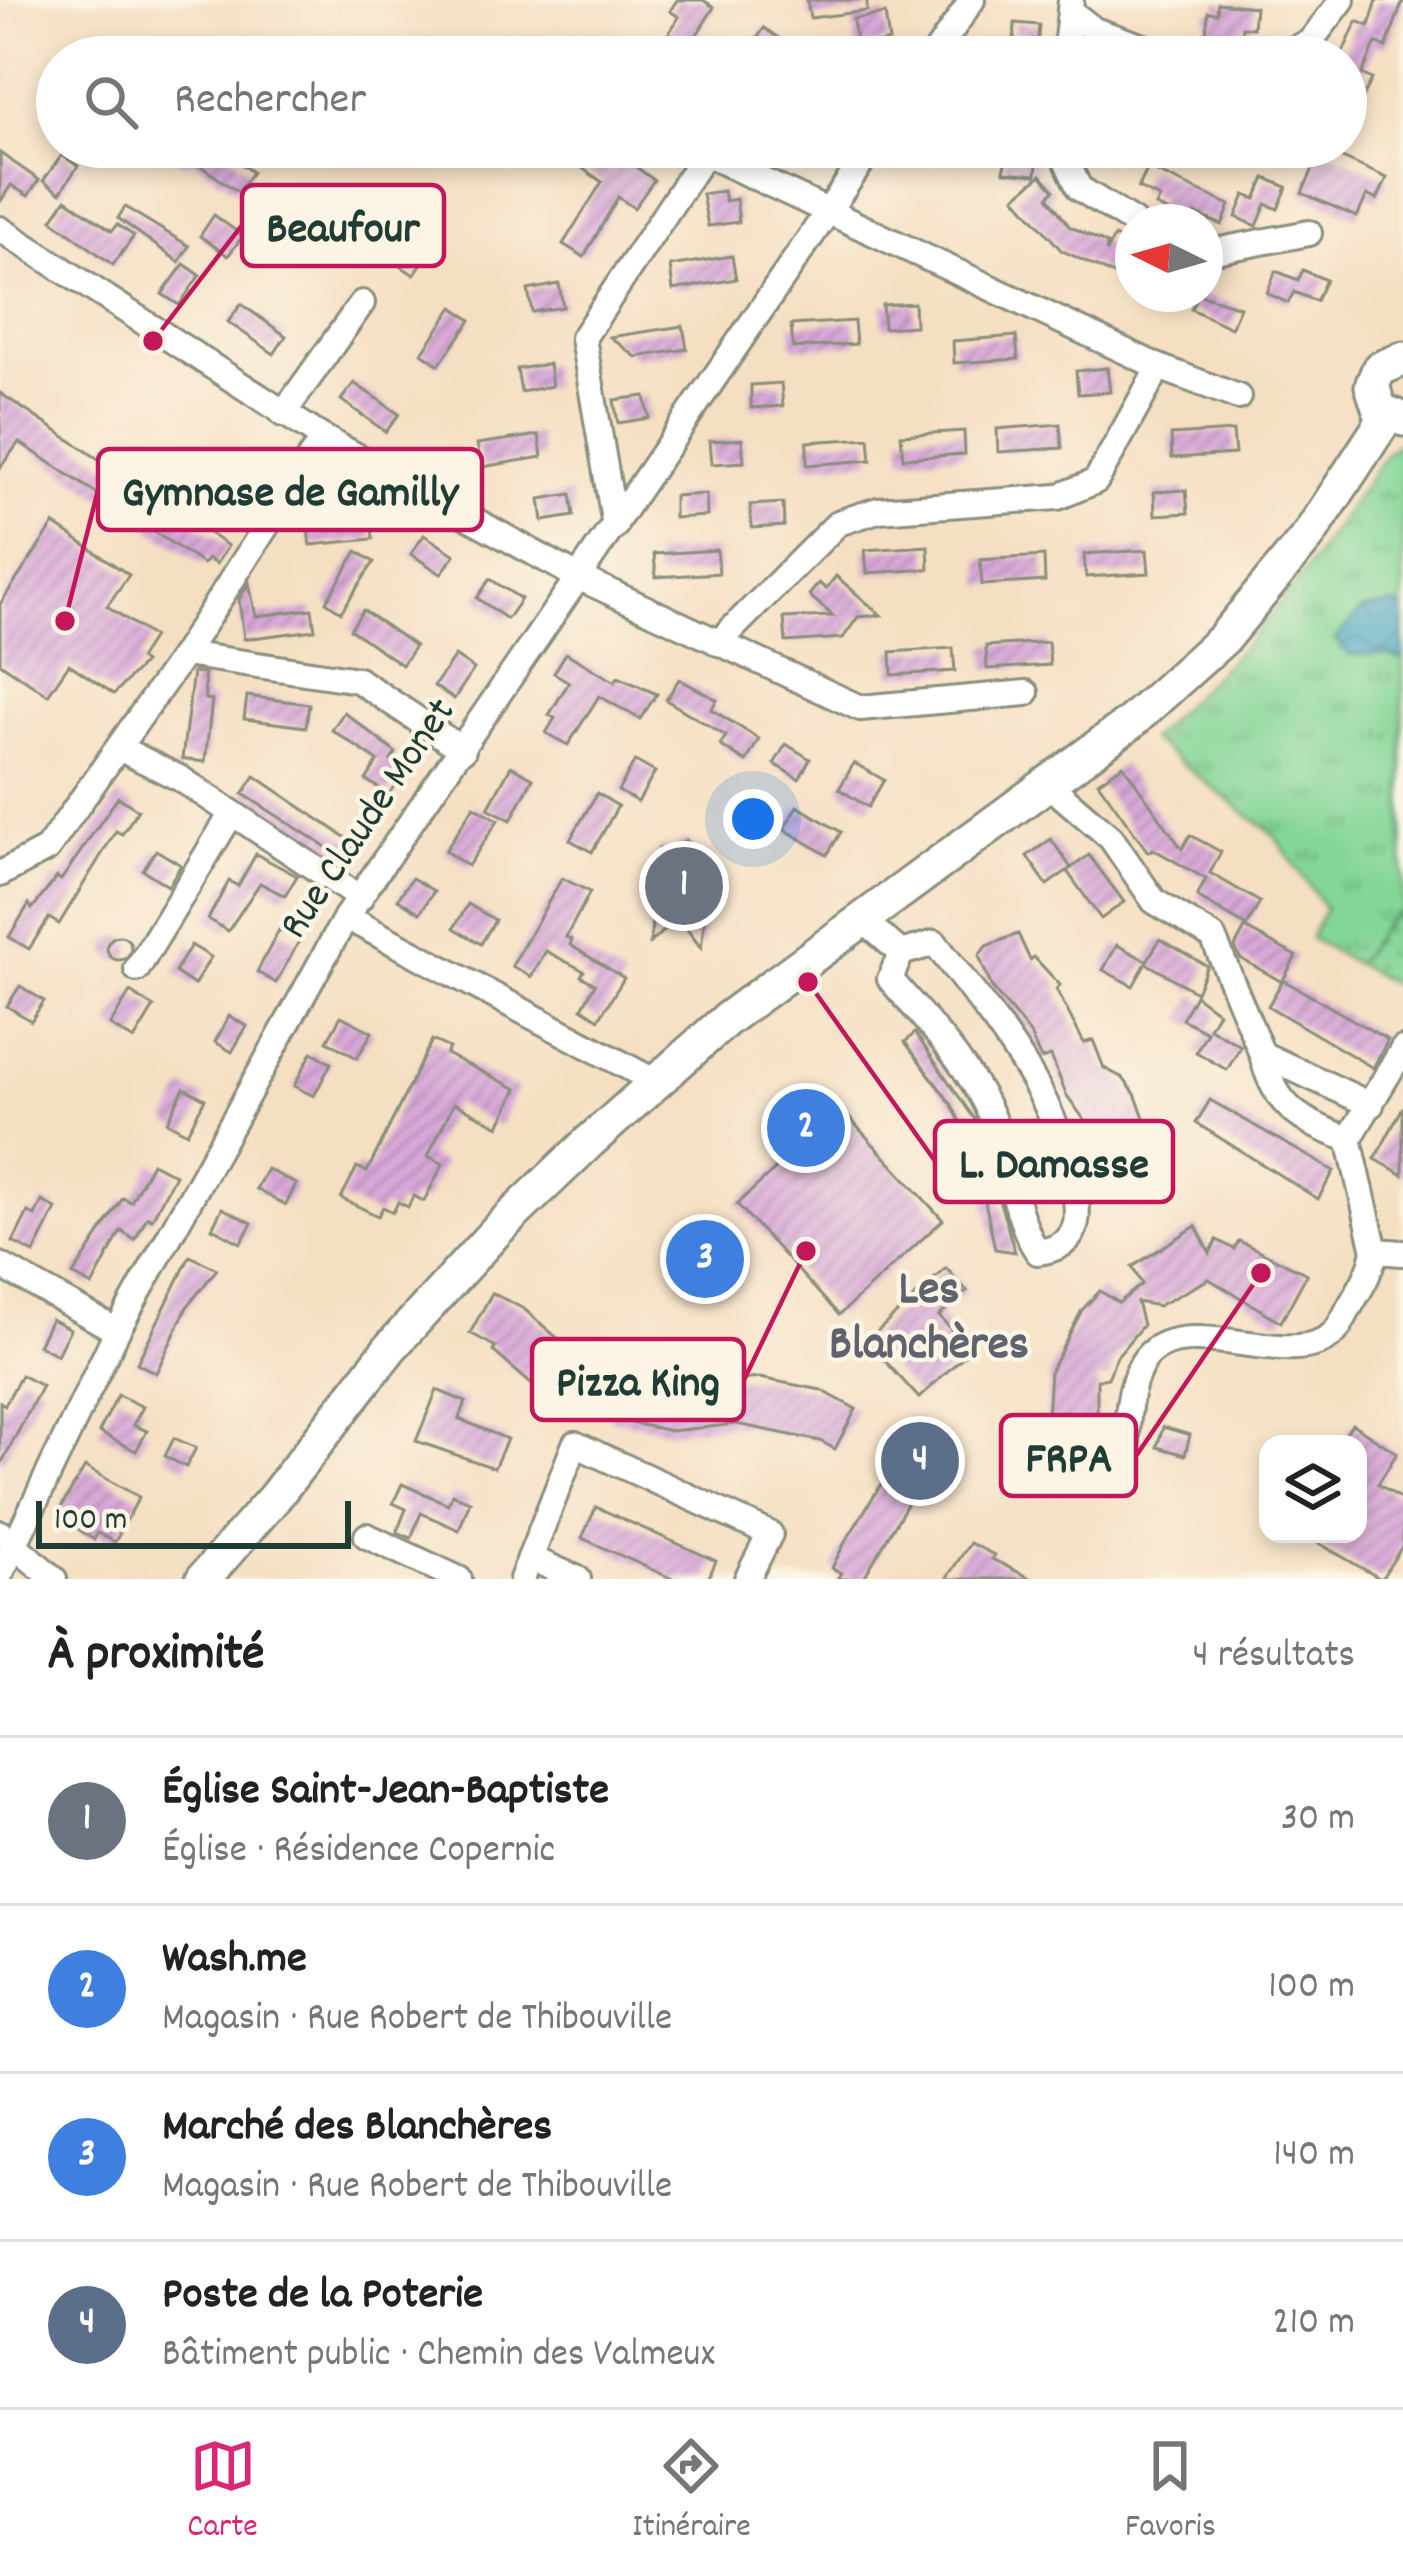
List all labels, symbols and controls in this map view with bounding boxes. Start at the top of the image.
search box [36,36,1367,168]
icon: search [78,69,144,135]
text: Rechercher [174,70,366,134]
callout: Beaufour [242,185,444,266]
text: Beaufour [266,200,421,264]
north arrow [1115,204,1223,312]
callout: Gymnase de Gamilly [98,449,482,530]
text: Gymnase de Gamilly [122,464,460,528]
street label: Rue Claude Monet [267,687,473,953]
your location [723,789,783,849]
pin: 1 [645,841,723,931]
pin: 2 [767,1083,845,1173]
callout: L. Damasse [935,1121,1173,1202]
text: L. Damasse [959,1136,1149,1200]
pin: 3 [666,1214,744,1304]
district label: Les Blanchères [829,1258,1029,1382]
callout: Pizza King [532,1339,744,1420]
text: Pizza King [556,1354,720,1418]
callout: FRPA [1001,1415,1136,1496]
pin: 4 [881,1416,959,1506]
text: FRPA [1026,1430,1113,1494]
map controls [1259,1435,1367,1543]
button: layers [1259,1435,1367,1543]
scale bar [36,1495,351,1548]
text: 100 m [54,1498,127,1545]
text: À proximité [48,1621,265,1693]
text: 4 résultats [1193,1630,1355,1685]
text: Église Saint-Jean-Baptiste [162,1761,609,1825]
text: 1 [83,1793,91,1848]
text: 30 m [1281,1793,1355,1848]
text: Église · Résidence Copernic [162,1825,555,1880]
text: Wash.me [162,1929,307,1993]
text: 2 [78,1961,96,2016]
text: 100 m [1268,1961,1355,2016]
text: Magasin · Rue Robert de Thibouville [162,1993,672,2048]
text: Marché des Blanchères [162,2097,552,2161]
text: 3 [78,2129,96,2184]
text: 140 m [1273,2129,1355,2184]
text: Magasin · Rue Robert de Thibouville [162,2161,672,2216]
text: Poste de la Poterie [162,2265,483,2329]
text: 4 [79,2297,95,2352]
text: 210 m [1272,2297,1355,2352]
text: Bâtiment public · Chemin des Valmeux [162,2329,715,2384]
tab: Carte [187,2433,258,2552]
tab: Itinéraire [632,2433,751,2552]
tab: Favoris [1125,2433,1216,2552]

